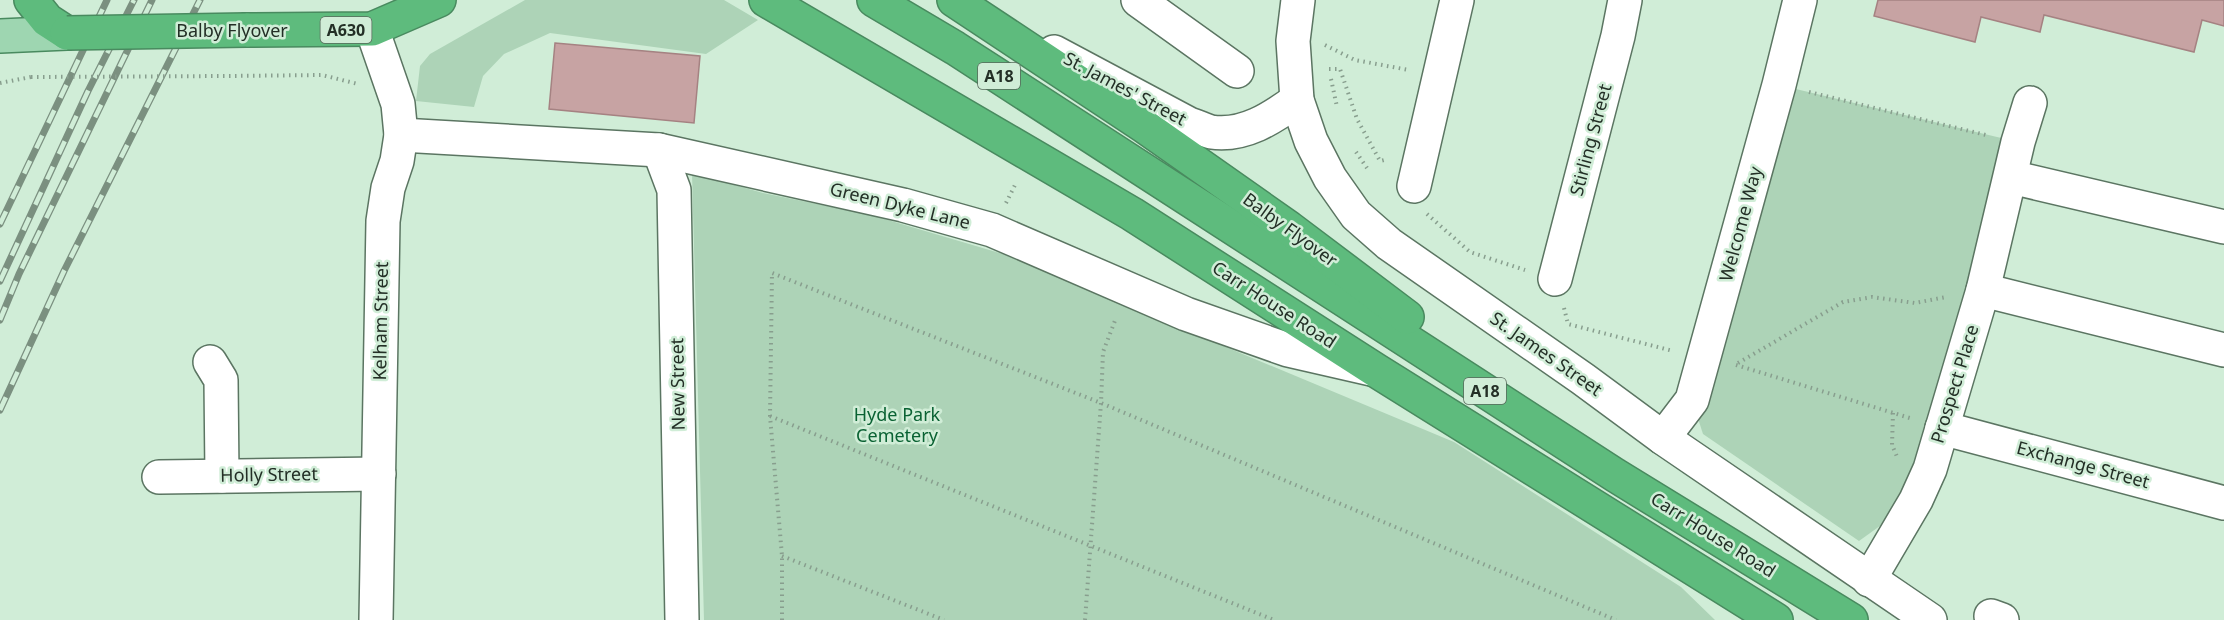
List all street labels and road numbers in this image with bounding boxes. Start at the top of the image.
road number: A630 [320,17,372,43]
street label: Balby Flyover [176,18,288,42]
street label: St. James' Street [1060,46,1191,131]
road number: A18 [978,63,1020,89]
street label: Stirling Street [1564,81,1617,198]
street label: Welcome Way [1713,163,1767,284]
street label: Green Dyke Lane [828,176,973,234]
street label: Balby Flyover [1238,187,1343,272]
street label: Carr House Road [1208,255,1341,353]
street label: Kelham Street [367,261,393,381]
street label: St. James Street [1486,306,1608,401]
street label: Prospect Place [1925,321,1983,446]
street label: New Street [664,337,690,431]
road number: A18 [1464,378,1506,404]
street label: Exchange Street [2014,435,2153,493]
street label: Holly Street [220,461,318,487]
street label: Carr House Road [1646,486,1781,582]

